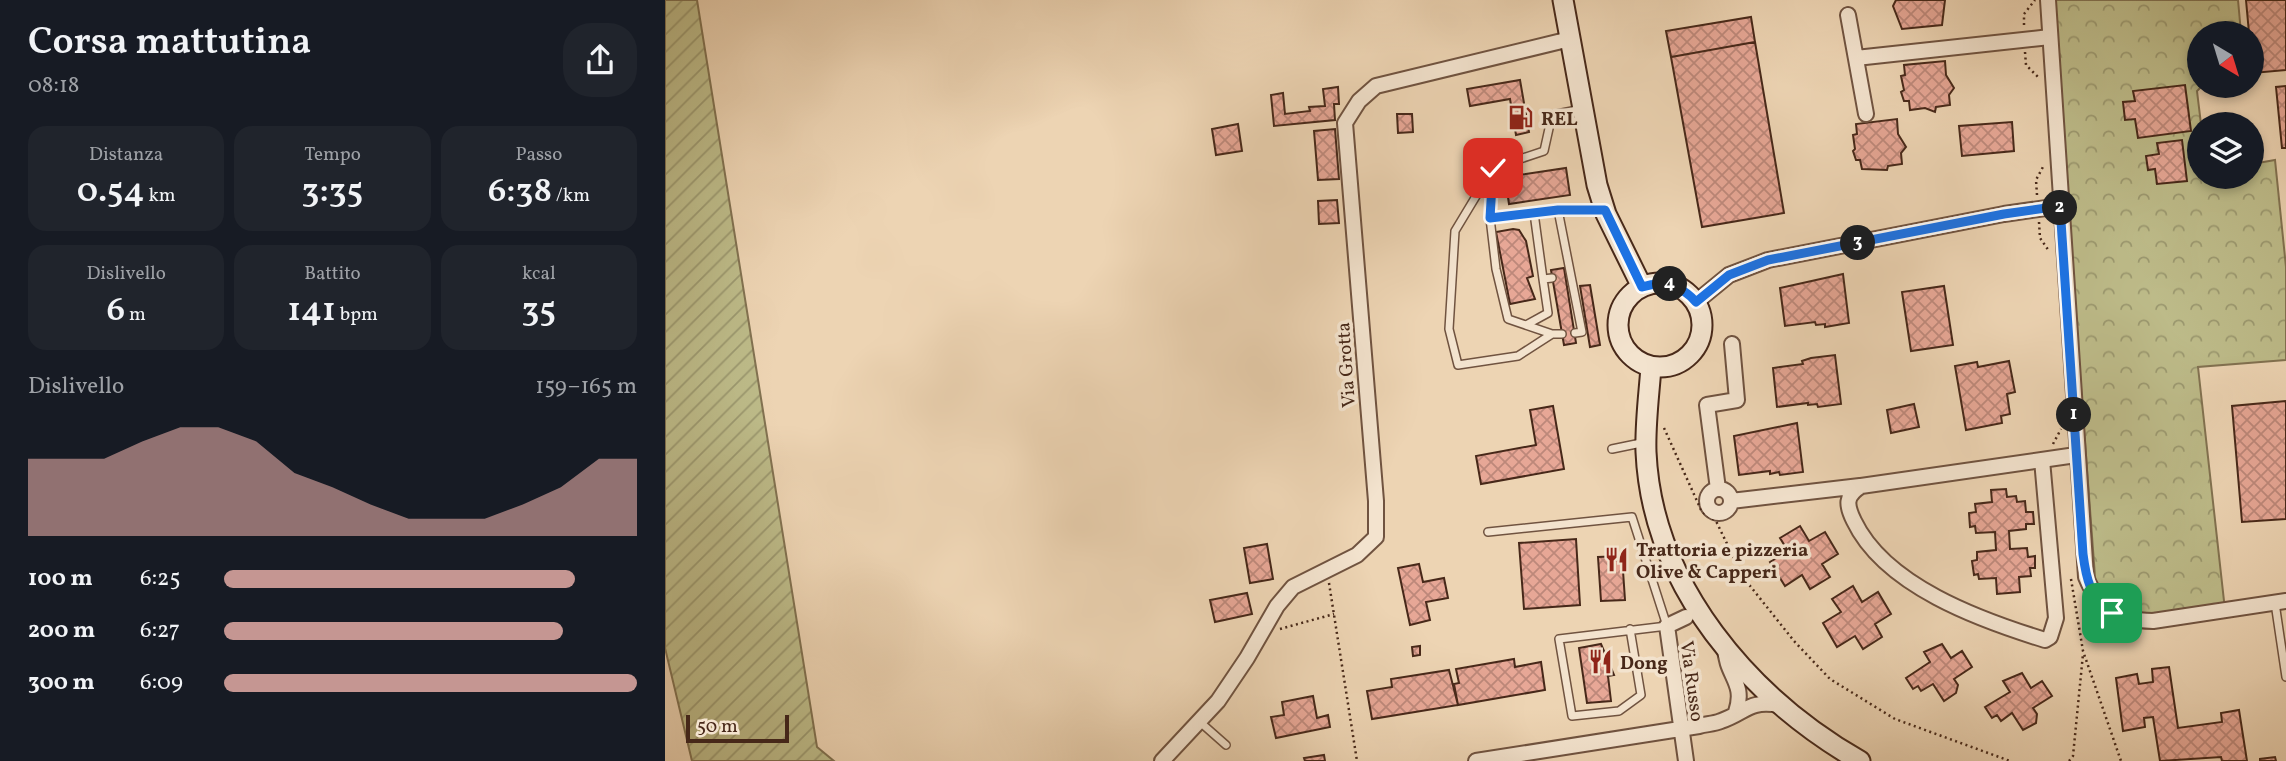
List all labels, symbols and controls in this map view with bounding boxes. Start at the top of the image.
text: Corsa mattutina [28,17,311,70]
north arrow [2187,21,2265,98]
map controls [2187,21,2264,189]
button: share [563,23,637,97]
text: 08:18 [28,70,80,102]
fuel station icon: REL [1507,104,1535,132]
place label: REL [1541,107,1578,133]
button: layers [2187,112,2264,189]
pin [1463,138,1523,198]
text: Distanza [89,142,163,168]
text: Tempo [304,142,361,168]
text: Passo [515,142,562,168]
icon: check [1474,149,1512,187]
text: 0.54 [77,168,145,216]
text: 3:35 [302,168,363,216]
text: 6:38 [488,168,552,216]
text: km [145,183,176,209]
text: /km [552,183,590,209]
pin: 2 [2043,190,2077,226]
text: 2 [2055,194,2064,220]
pin: 3 [1841,226,1875,260]
text: 3 [1853,229,1862,255]
text: Dislivello [86,261,166,287]
text: Battito [304,261,361,287]
text: kcal [522,261,556,287]
pin: 4 [1653,266,1688,302]
text: 4 [1664,270,1675,296]
text: 6 [107,287,125,335]
text: 141 [287,287,336,335]
text: 35 [521,287,556,335]
text: m [125,302,146,328]
text: bpm [336,302,378,328]
street label: Via Grotta [1331,321,1363,408]
text: Dislivello [28,371,124,403]
text: 159–165 m [535,371,637,403]
pin: 1 [2057,398,2091,432]
text: 1 [2070,401,2077,427]
place label: Trattoria e pizzeria Olive & Capperi [1636,538,1808,586]
restaurant icon: Trattoria e pizzeria Olive & Capperi [1602,546,1630,574]
text: 100 m [28,563,93,595]
text: 6:25 [140,563,180,595]
pin [2082,583,2142,643]
icon: arrive [2093,594,2131,632]
text: 200 m [28,615,95,647]
text: 6:27 [140,615,180,647]
street label: Via Russo [1672,639,1710,723]
restaurant icon: Dong [1586,648,1614,676]
place label: Dong [1620,651,1668,677]
text: 300 m [28,667,95,699]
text: 6:09 [140,667,183,699]
scale bar [686,712,789,744]
text: 50 m [697,714,738,740]

